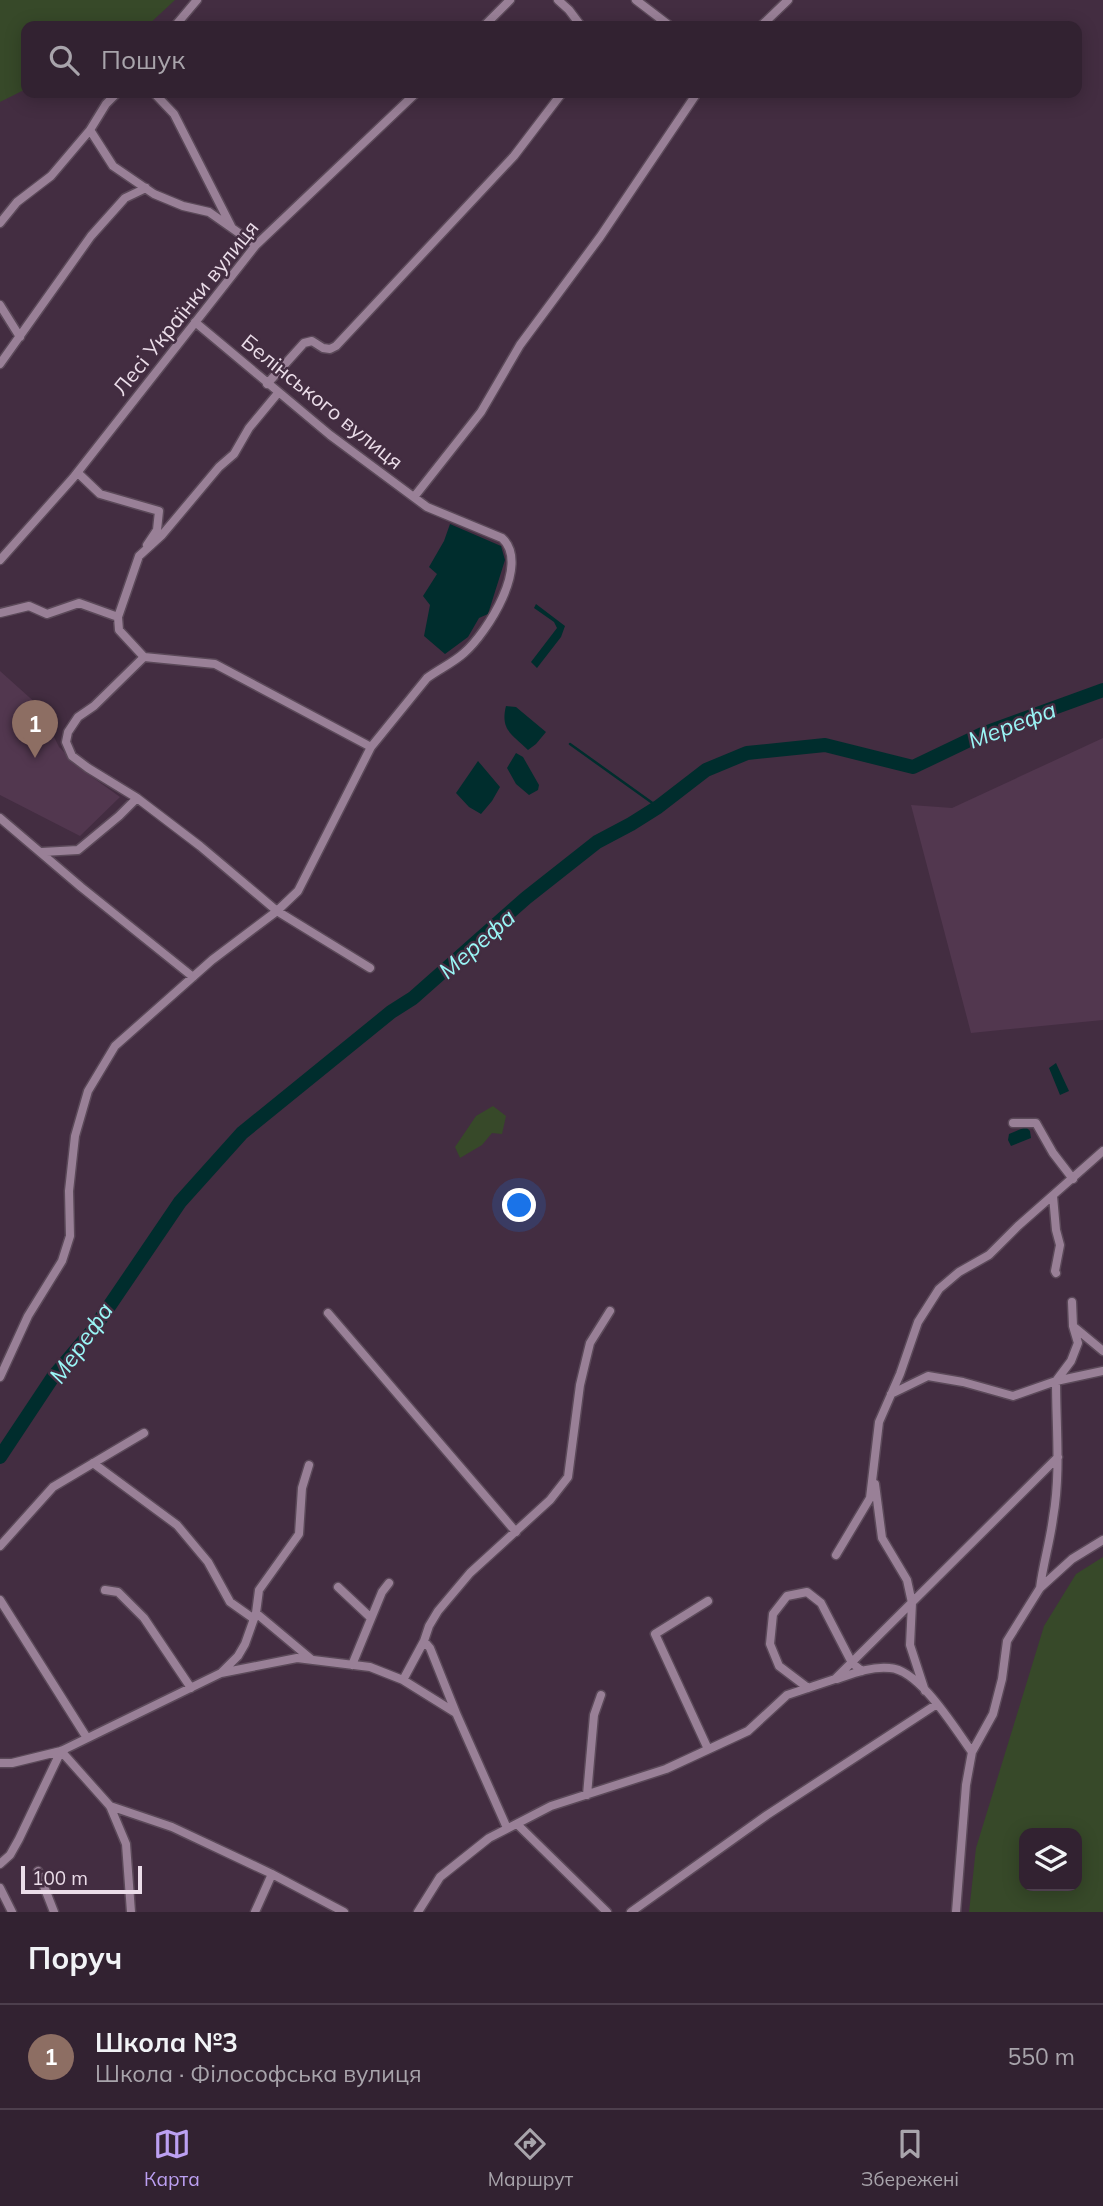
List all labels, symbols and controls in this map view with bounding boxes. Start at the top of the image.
search box [21,21,1082,98]
icon: search [45,41,83,79]
text: Пошук [101,43,185,76]
street label: Лесі Українки вулиця [107,215,264,400]
street label: Белінського вулиця [237,328,409,474]
water label: Мерефа [964,694,1060,755]
pin: 1 [12,700,58,758]
water label: Мерефа [432,902,521,985]
your location [502,1188,536,1222]
water label: Мерефа [42,1297,119,1389]
map controls [1019,1828,1082,1891]
button: layers [1019,1828,1082,1891]
scale bar [21,1863,142,1895]
text: 100 m [32,1866,88,1890]
text: Поруч [28,1939,122,1977]
text: Школа №3 [95,2026,238,2059]
text: 1 [44,2042,58,2071]
text: 550 m [1007,2042,1075,2071]
text: Школа · Філософська вулиця [95,2059,422,2088]
tab: Карта [144,2125,200,2191]
tab: Маршрут [488,2125,573,2191]
tab: Збережені [861,2125,959,2191]

